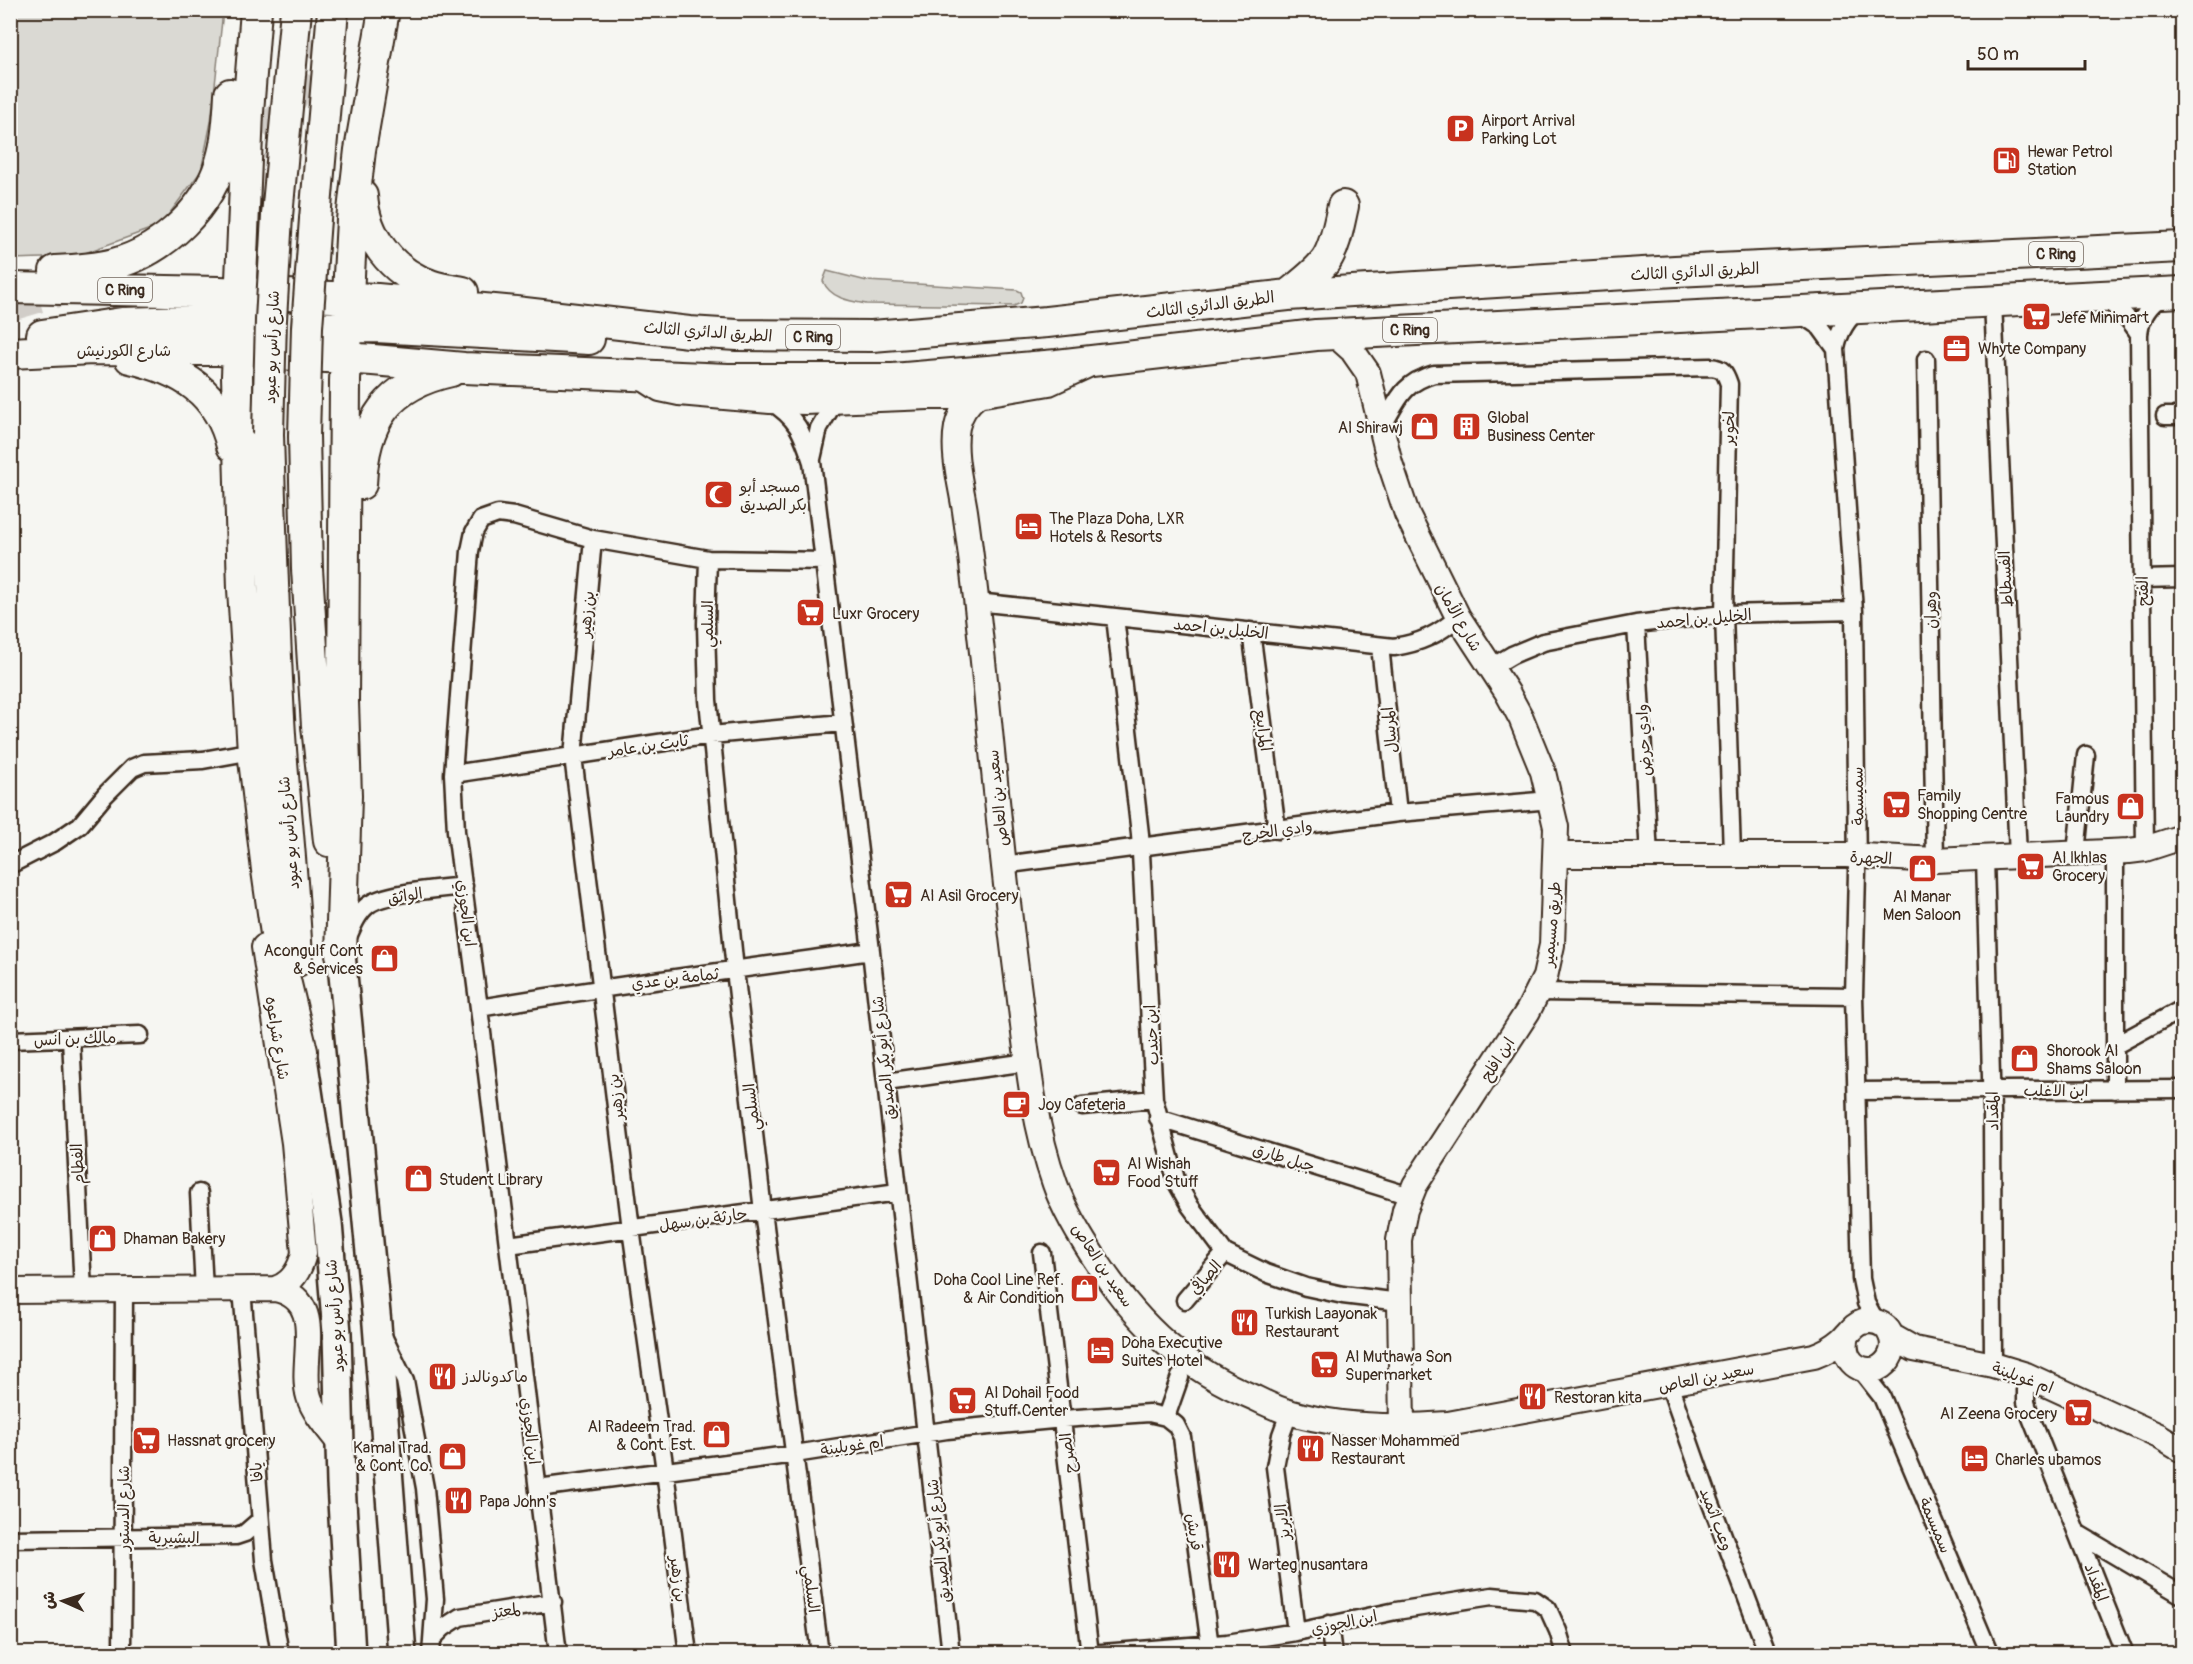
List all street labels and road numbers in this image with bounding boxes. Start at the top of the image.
road number: C Ring [2029,242,2083,266]
street label: الطريق الدائري الثالث [1630,259,1760,286]
road number: C Ring [98,278,152,302]
street label: الطريق الدائري الثالث [1145,287,1276,324]
street label: شارع رأس بو عبود [260,290,285,404]
street label: الطريق الدائري الثالث [643,318,773,347]
road number: C Ring [1383,318,1437,342]
road number: C Ring [786,325,840,349]
street label: شارع الكورنيش [77,341,171,362]
street label: لخوير [1719,411,1739,447]
street label: الفسطاط [1995,550,2017,608]
street label: الفتح [2133,576,2153,606]
street label: شارع الأمان [1430,579,1487,656]
street label: بن زهير [575,590,599,640]
street label: وهران [1921,591,1941,629]
street label: السلمي [698,600,722,648]
street label: الخليل بن احمد [1656,605,1753,633]
street label: الخليل بن احمد [1172,614,1270,644]
street label: وادي حرض [1632,703,1657,776]
street label: المرسال [1378,706,1402,754]
street label: المرابيع [1249,708,1276,753]
street label: ثابت بن عامر [605,730,691,762]
street label: سعيد بن العاص [983,749,1013,847]
street label: سميسمة [1847,766,1869,826]
street label: شارع رأس بو عبود [274,775,305,890]
street label: وادي الخرج [1241,816,1314,847]
street label: الجهرة [1849,847,1893,869]
street label: ابن الجوزي [451,878,480,948]
street label: طريق مسيمير [1538,880,1566,970]
street label: الواثق [386,883,424,909]
street label: ثمامة بن عدي [630,964,721,995]
street label: شارع شراعوه [260,995,293,1081]
street label: شارع أبو بكر الصديق [868,995,901,1121]
street label: ابن جندب [1140,1004,1164,1066]
street label: مالك بن انس [34,1028,116,1050]
street label: ابن افلح [1476,1034,1519,1085]
street label: بن زهير [603,1073,629,1123]
street label: السلمي [739,1081,769,1132]
street label: ابن الاغلب [2023,1081,2089,1101]
street label: المقداد [1983,1091,2003,1131]
street label: جبل طارق [1250,1139,1317,1177]
street label: الفطام [67,1143,91,1185]
street label: حارثة بن سهل [658,1204,749,1236]
street label: سعيد بن العاص [1067,1220,1138,1311]
street label: الصافي [1185,1256,1227,1300]
street label: شارع رأس بو عبود [321,1259,350,1373]
street label: ام غويلينة [1989,1358,2056,1400]
street label: سعيد بن العاص [1657,1359,1756,1397]
street label: ابن الجوزي [515,1396,544,1466]
street label: ام غويلينة [819,1432,885,1462]
street label: الصرح [1056,1432,1080,1474]
street label: يافا [246,1461,268,1483]
street label: شارع الدستور [114,1465,135,1553]
street label: شارع أبو بكر الصديق [923,1478,956,1604]
street label: وعب اثميد [1695,1485,1737,1554]
street label: سميسمة [1914,1494,1956,1556]
street label: الابريز [1271,1503,1295,1543]
street label: قريش [1182,1512,1207,1552]
street label: البشيرية [148,1528,200,1548]
street label: بن زهير [665,1553,691,1603]
street label: المقداد [2080,1560,2112,1604]
street label: السلمي [794,1564,824,1615]
street label: لمعتز [488,1599,522,1623]
street label: ابن الجوزي [1309,1606,1379,1641]

